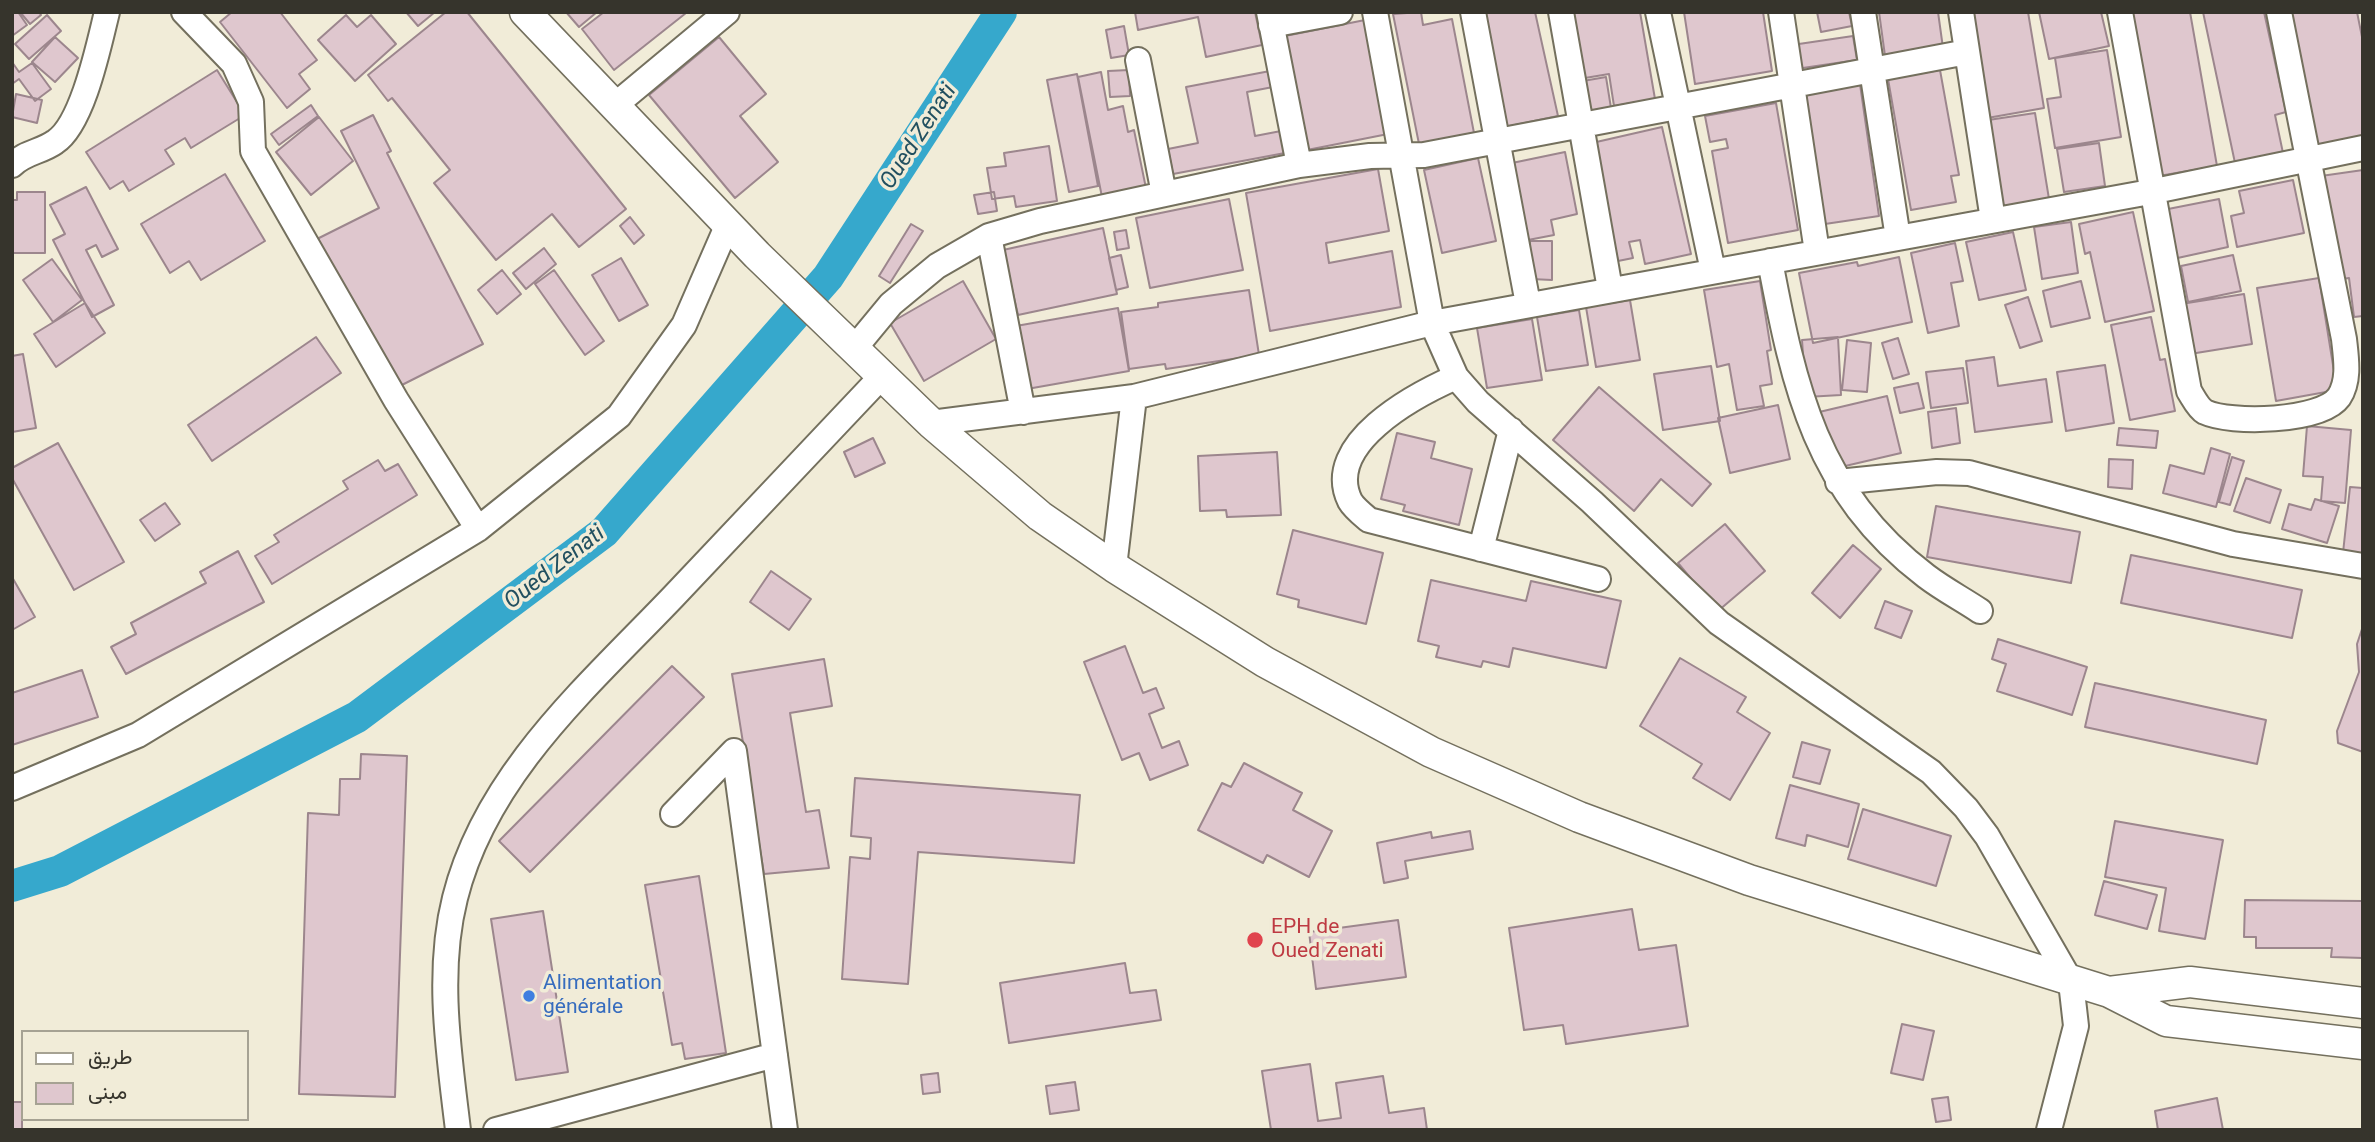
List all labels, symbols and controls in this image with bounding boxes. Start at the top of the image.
water label: Oued Zenati [875,79,963,195]
water label: Oued Zenati [499,520,611,616]
place label: EPH de Oued Zenati [1271,915,1384,965]
marker: EPH de Oued Zenati [1245,930,1265,950]
place label: Alimentation générale [543,971,662,1021]
marker: Alimentation générale [521,988,537,1004]
legend [21,1030,248,1121]
text: طريق [88,1045,133,1069]
text: مبنى [88,1080,127,1104]

